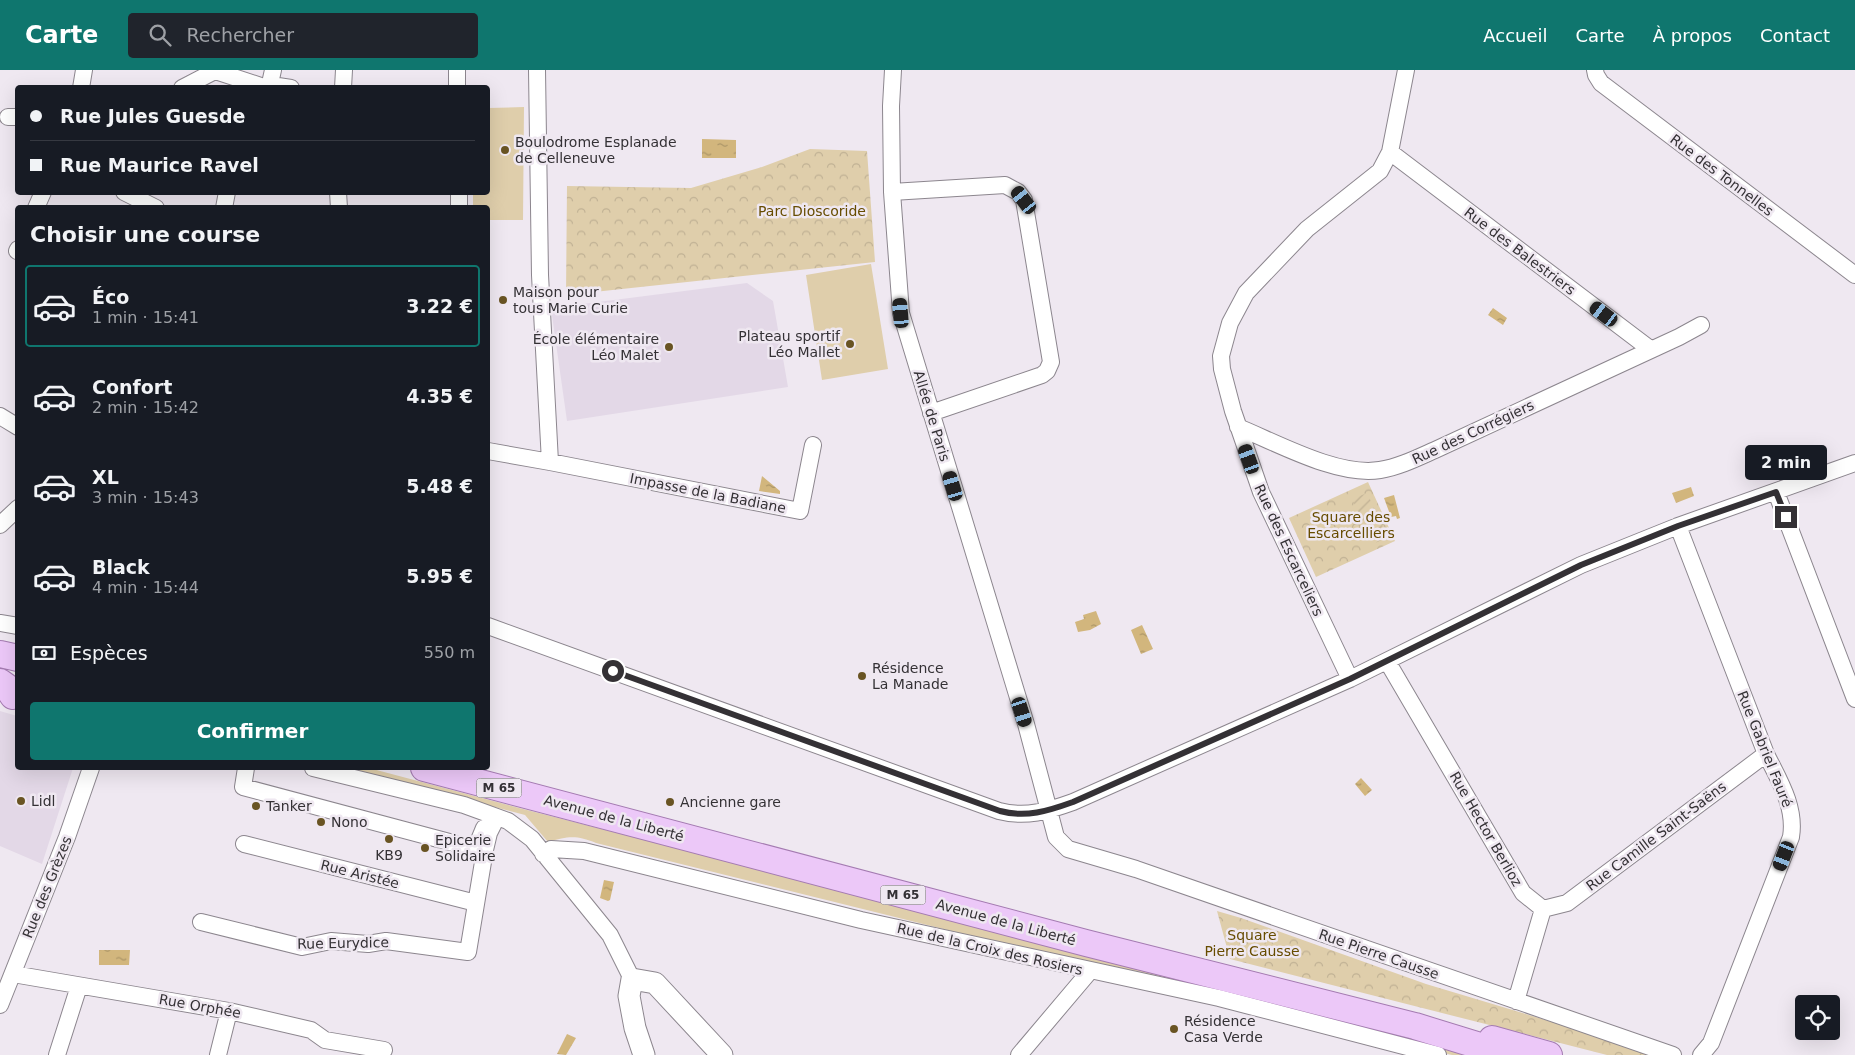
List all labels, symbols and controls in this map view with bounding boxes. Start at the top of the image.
search box [128,13,478,58]
text: Carte [25,21,98,49]
icon: search [146,21,174,49]
text: Rechercher [186,24,294,46]
text: Accueil [1483,25,1548,46]
text: Carte [1576,25,1625,46]
text: À propos [1653,25,1732,46]
text: Contact [1760,25,1830,46]
text: Rue Jules Guesde [60,105,245,127]
street label: Rue des Tonnelles [1667,131,1777,219]
place label: Boulodrome Esplanade de Celleneuve [515,134,677,166]
marker: Boulodrome Esplanade de Celleneuve [499,144,511,156]
text: Rue Maurice Ravel [60,154,259,176]
car [1008,184,1039,216]
park label: Parc Dioscoride [758,203,866,219]
street label: Rue des Balestriers [1461,204,1579,298]
text: Choisir une course [30,222,260,247]
icon: car [32,284,77,329]
place label: Maison pour tous Marie Curie [513,284,628,316]
text: Éco [92,286,129,308]
marker: Maison pour tous Marie Curie [497,294,509,306]
text: 3.22 € [406,295,473,317]
car [892,297,909,329]
car [1587,299,1620,329]
text: 1 min · 15:41 [92,308,199,327]
place label: Plateau sportif Léo Mallet [738,328,841,360]
place label: École élémentaire Léo Malet [533,331,660,363]
marker: Plateau sportif Léo Mallet [844,338,856,350]
marker: École élémentaire Léo Malet [663,341,675,353]
street label: Allée de Paris [911,369,953,463]
icon: car [32,374,77,419]
text: Confort [92,376,172,398]
text: 4.35 € [406,385,473,407]
street label: Rue des Corrégiers [1410,397,1536,467]
text: 2 min · 15:42 [92,398,199,417]
car [1236,442,1261,476]
callout: 2 min [1745,444,1827,480]
text: 2 min [1761,453,1811,472]
icon: car [32,464,77,509]
text: XL [92,466,119,488]
car [941,469,964,503]
street label: Impasse de la Badiane [629,470,787,516]
text: 5.48 € [406,475,473,497]
street label: Rue des Escarceliers [1251,481,1327,619]
text: 3 min · 15:43 [92,488,199,507]
route end [1775,506,1797,528]
park label: Square des Escarcelliers [1307,509,1395,541]
icon: car [32,554,77,599]
text: Black [92,556,150,578]
text: 5.95 € [406,565,473,587]
text: 4 min · 15:44 [92,578,199,597]
icon: cash [30,639,58,667]
text: Espèces [70,642,148,664]
text: 550 m [424,643,475,662]
route start [602,660,624,682]
place label: Résidence La Manade [872,660,948,692]
marker: Résidence La Manade [856,670,868,682]
street label: Rue Gabriel Fauré [1734,688,1796,810]
car [1010,695,1033,729]
button: Confirmer [30,702,475,760]
street label: Rue Hector Berlioz [1447,769,1525,889]
road number: M 65 [476,778,522,798]
street label: Rue Camille Saint-Saëns [1583,778,1729,894]
street label: Avenue de la Liberté [542,792,686,844]
place label: Lidl [31,793,55,809]
place label: Ancienne gare [680,794,781,810]
marker: Lidl [15,795,27,807]
marker: Ancienne gare [664,796,676,808]
place label: Tanker [265,798,312,814]
marker: Tanker [250,800,262,812]
place label: Nono [331,814,367,830]
marker: Nono [315,816,327,828]
place label: Epicerie Solidaire [435,832,496,864]
marker: KB9 [383,833,395,845]
street label: Rue des Grèzes [19,834,75,940]
car [1771,839,1796,873]
marker: Epicerie Solidaire [419,842,431,854]
place label: KB9 [375,847,403,863]
street label: Rue Aristée [319,857,401,891]
road number: M 65 [880,886,926,904]
street label: Avenue de la Liberté [934,896,1078,948]
street label: Rue de la Croix des Rosiers [896,920,1084,978]
street label: Rue Pierre Causse [1317,926,1441,982]
park label: Square Pierre Causse [1204,927,1300,959]
street label: Rue Eurydice [297,934,389,952]
street label: Rue Orphée [158,991,242,1021]
map controls [1795,995,1840,1040]
button: locate [1795,995,1840,1040]
place label: Résidence Casa Verde [1184,1013,1263,1045]
marker: Résidence Casa Verde [1168,1023,1180,1035]

